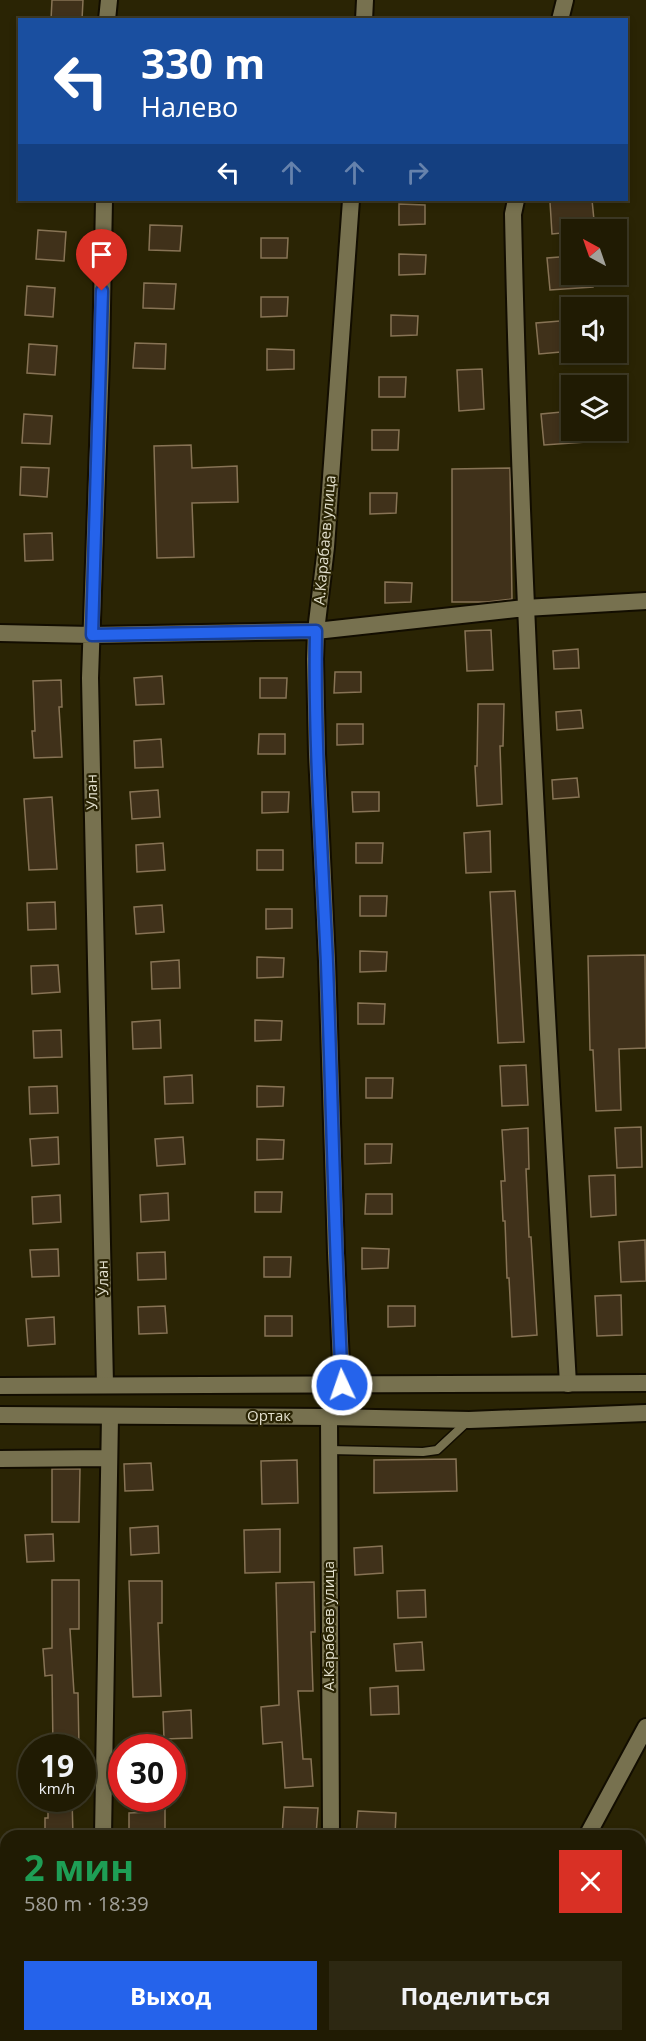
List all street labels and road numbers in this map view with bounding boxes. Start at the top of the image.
street label: А.Карабаев улица [308,474,340,606]
street label: Улан [81,774,101,810]
street label: Улан [92,1260,112,1296]
street label: Ортак [247,1405,291,1425]
street label: А.Карабаев улица [318,1561,338,1691]

